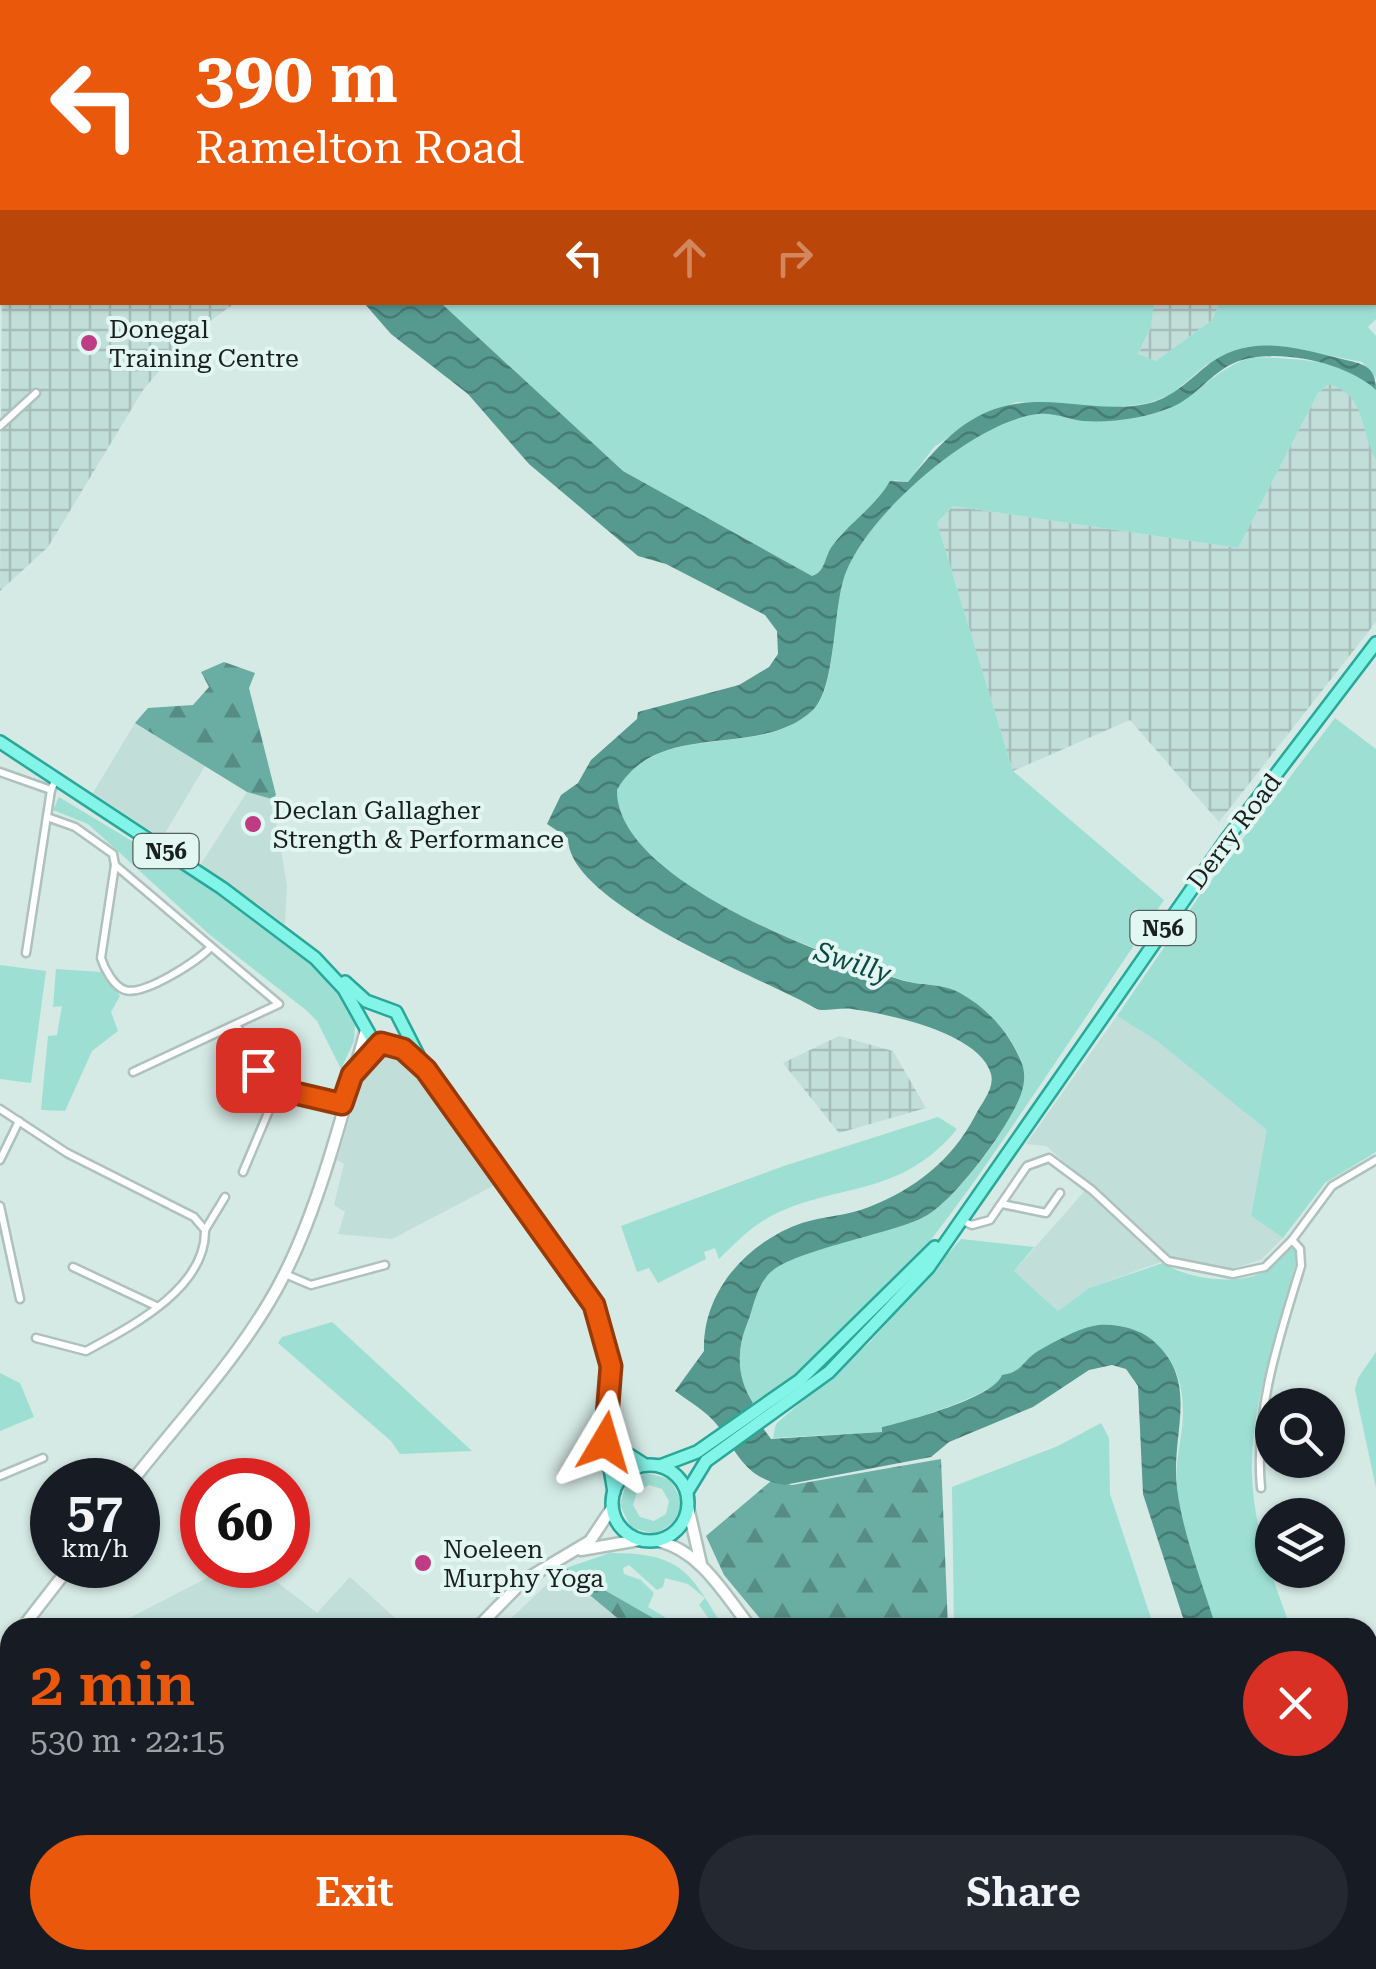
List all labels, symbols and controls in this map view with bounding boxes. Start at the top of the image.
text: 390 m [195,37,398,119]
icon: left [30,40,160,170]
text: Ramelton Road [195,121,524,174]
icon: left [557,230,612,285]
icon: ahead [662,230,717,285]
icon: right [767,230,822,285]
place label: Donegal Training Centre [109,315,299,373]
marker: Donegal Training Centre [78,332,100,354]
street label: Derry Road [1182,768,1287,895]
place label: Declan Gallagher Strength & Performance [273,796,564,854]
marker: Declan Gallagher Strength & Performance [242,813,264,835]
road number: N56 [134,834,198,868]
road number: N56 [1130,911,1196,945]
water label: Swilly [810,934,896,990]
pin [216,1028,301,1113]
icon: arrive [231,1043,286,1098]
map controls [1255,1388,1345,1588]
button: search [1255,1388,1345,1478]
position arrow [553,1390,657,1494]
speed limit sign: 60 [180,1458,310,1588]
text: 57 [67,1482,123,1540]
button: layers [1255,1498,1345,1588]
text: km/h [62,1534,128,1563]
place label: Noeleen Murphy Yoga [443,1535,604,1593]
marker: Noeleen Murphy Yoga [412,1552,434,1574]
text: 2 min [30,1649,195,1720]
button: close [1243,1651,1348,1756]
text: 530 m · 22:15 [30,1722,225,1760]
button: Exit [30,1835,679,1950]
button: Share [699,1835,1348,1950]

